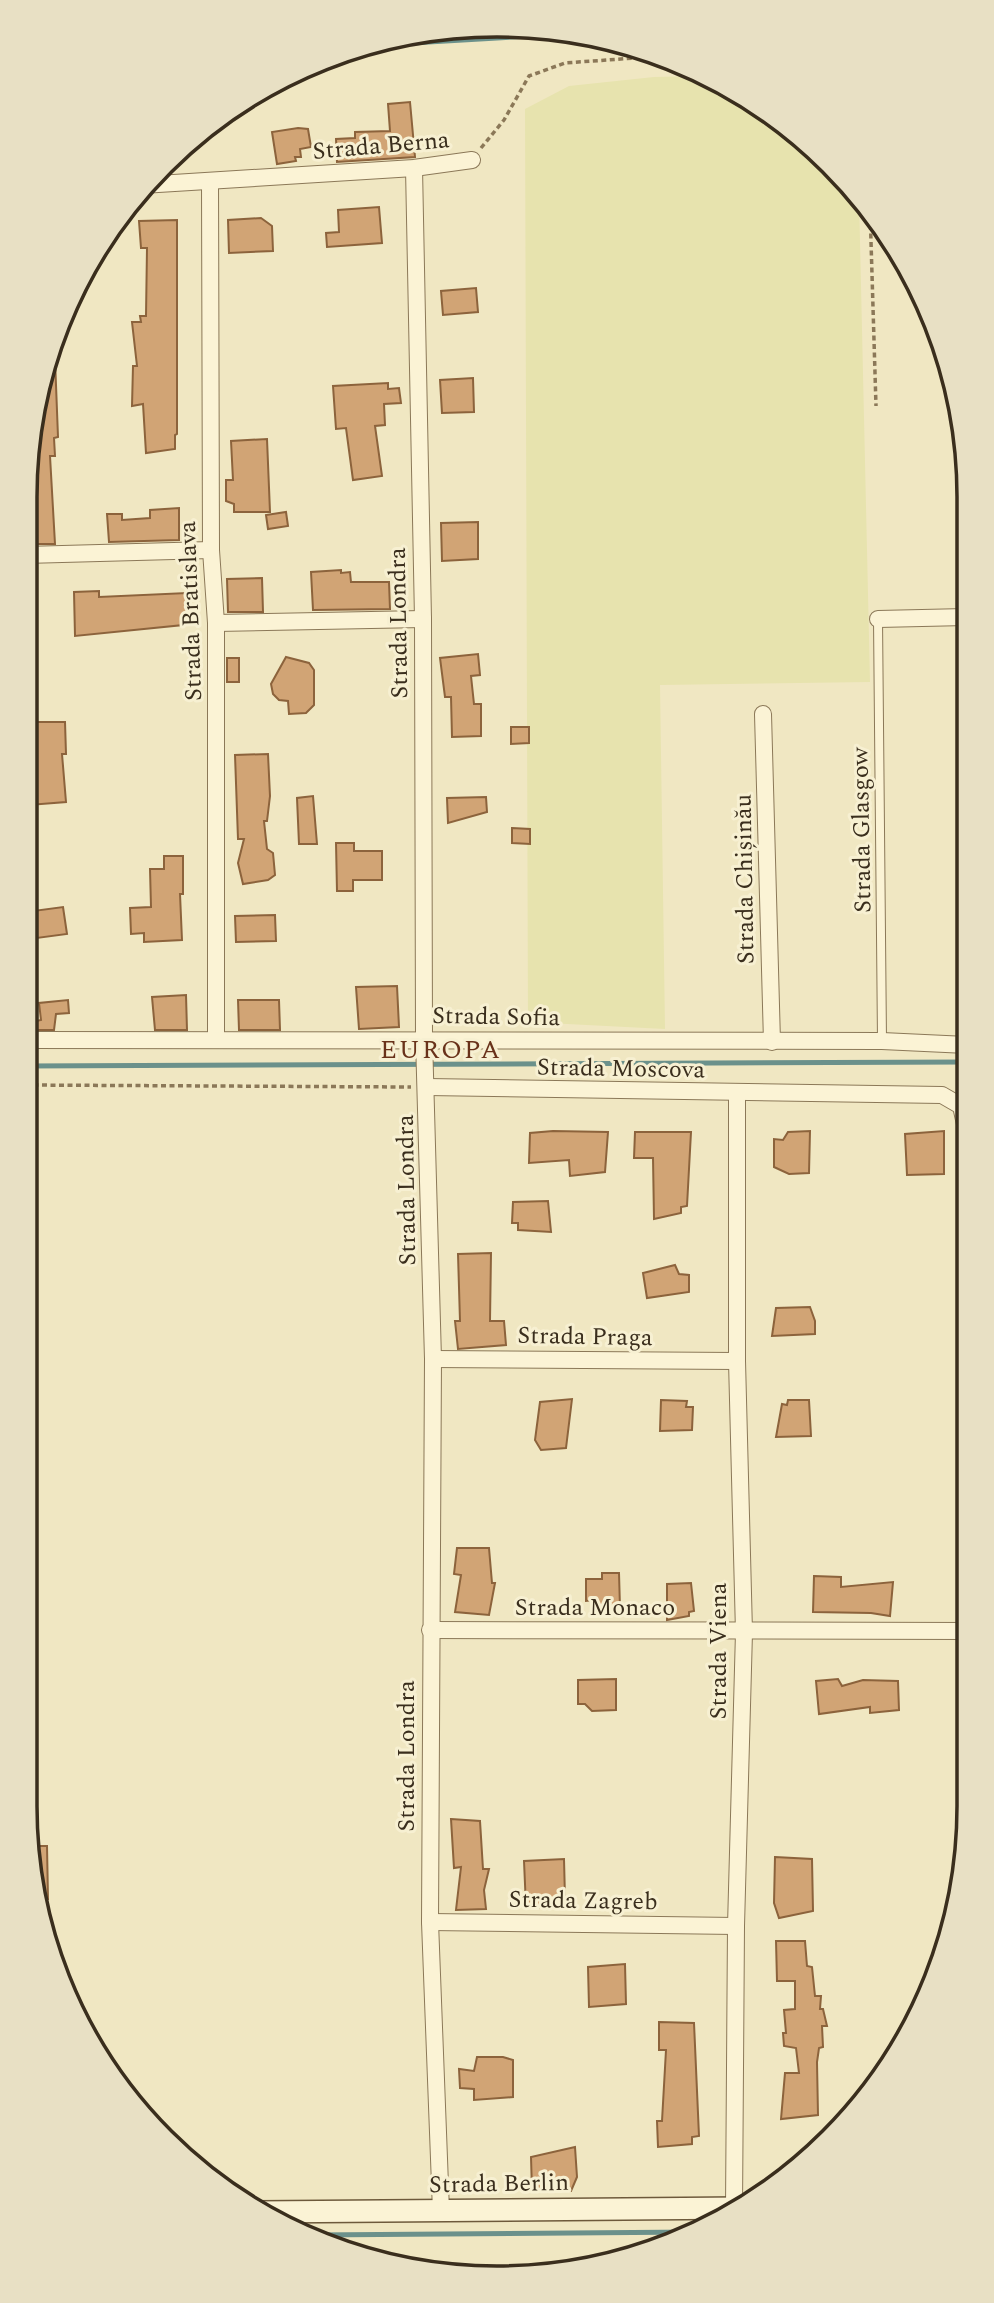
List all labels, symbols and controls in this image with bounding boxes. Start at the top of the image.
street label: Strada Berna [311,122,451,170]
street label: Strada Bratislava [170,520,212,702]
street label: Strada Londra [380,547,418,699]
street label: Strada Glasgow [843,746,881,913]
street label: Strada Chișinău [726,794,764,964]
street label: Strada Sofia [432,998,561,1036]
district label: EUROPA [380,1030,502,1070]
street label: Strada Moscova [536,1050,706,1088]
street label: Strada Londra [388,1114,426,1266]
street label: Strada Praga [517,1318,653,1356]
street label: Strada Viena [701,1582,737,1719]
street label: Strada Monaco [515,1590,675,1626]
street label: Strada Londra [389,1680,425,1832]
street label: Strada Zagreb [508,1882,658,1920]
street label: Strada Berlin [429,2165,569,2203]

